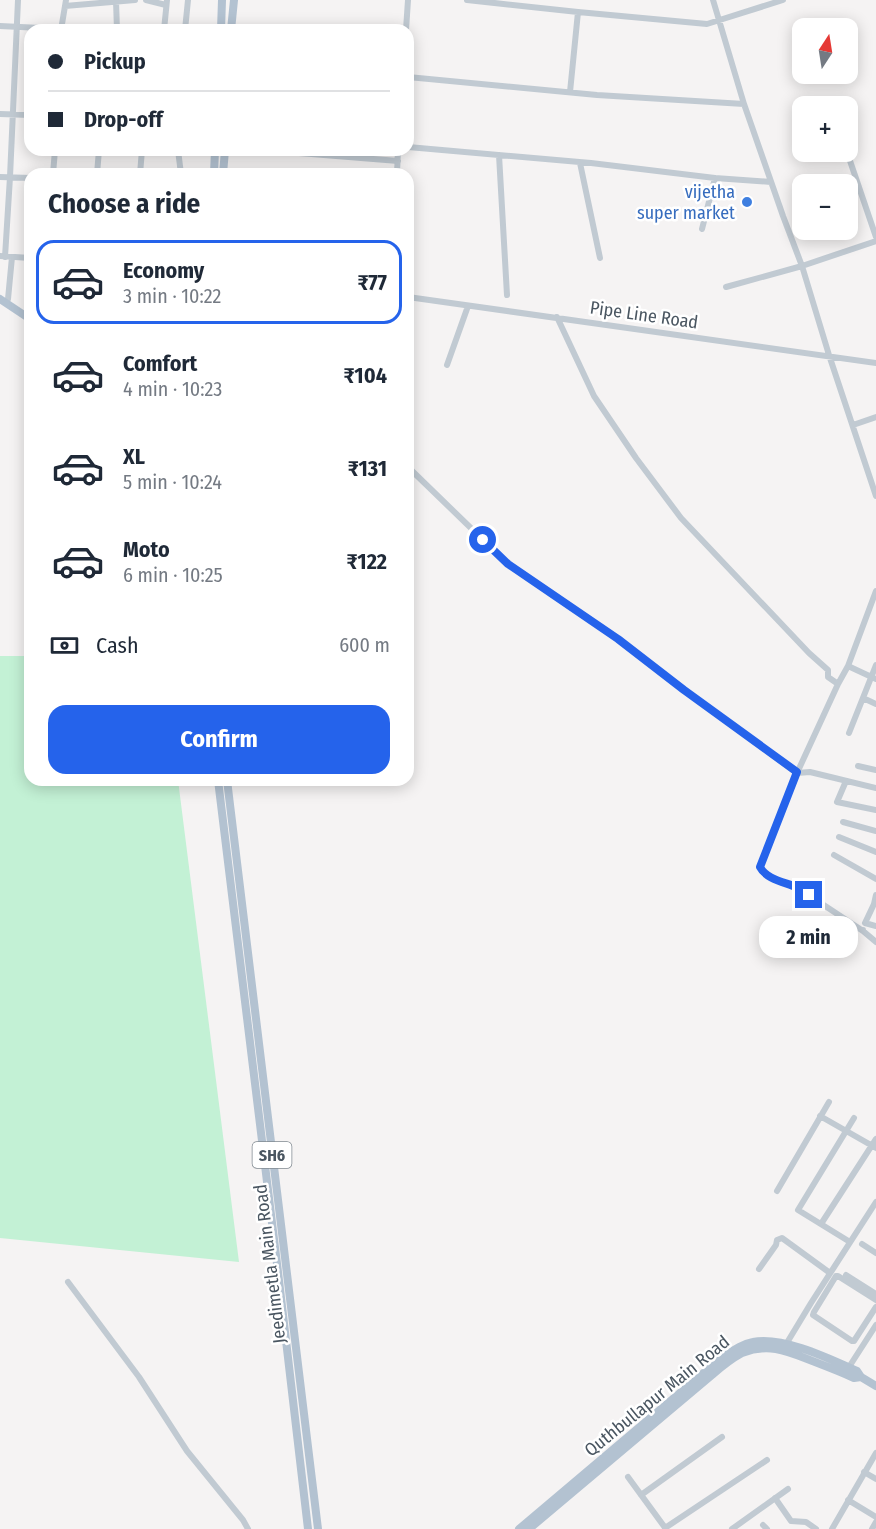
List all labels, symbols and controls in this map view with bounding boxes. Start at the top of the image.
north arrow [792,18,858,84]
map controls [792,18,858,240]
text: Pickup [84,48,146,75]
button: + [792,96,858,162]
text: Drop-off [84,106,163,133]
button: − [792,174,858,240]
place label: vijetha super market [637,181,735,224]
text: Choose a ride [48,188,200,220]
marker: vijetha super market [740,195,754,209]
icon: car [51,255,105,309]
text: Economy [123,257,204,284]
text: ₹77 [357,269,387,296]
text: 3 min · 10:22 [123,284,221,308]
street label: Pipe Line Road [588,297,700,333]
icon: car [51,348,105,402]
text: Comfort [123,350,197,377]
text: ₹104 [344,362,387,389]
text: 4 min · 10:23 [123,377,222,401]
icon: car [51,441,105,495]
text: XL [123,443,145,470]
text: ₹131 [348,455,387,482]
text: 5 min · 10:24 [123,470,222,494]
route start [469,526,496,553]
icon: car [51,534,105,588]
text: Moto [123,536,170,563]
text: ₹122 [347,548,387,575]
text: 6 min · 10:25 [123,563,223,587]
icon: cash [48,629,81,662]
text: Cash [96,632,139,659]
text: 600 m [339,633,390,657]
button: Confirm [48,705,390,774]
route end [795,881,822,908]
callout: 2 min [760,916,858,958]
text: 2 min [786,925,831,949]
road number: SH6 [252,1142,292,1168]
street label: Jeedimetla Main Road [249,1183,291,1345]
street label: Quthbullapur Main Road [580,1331,734,1461]

